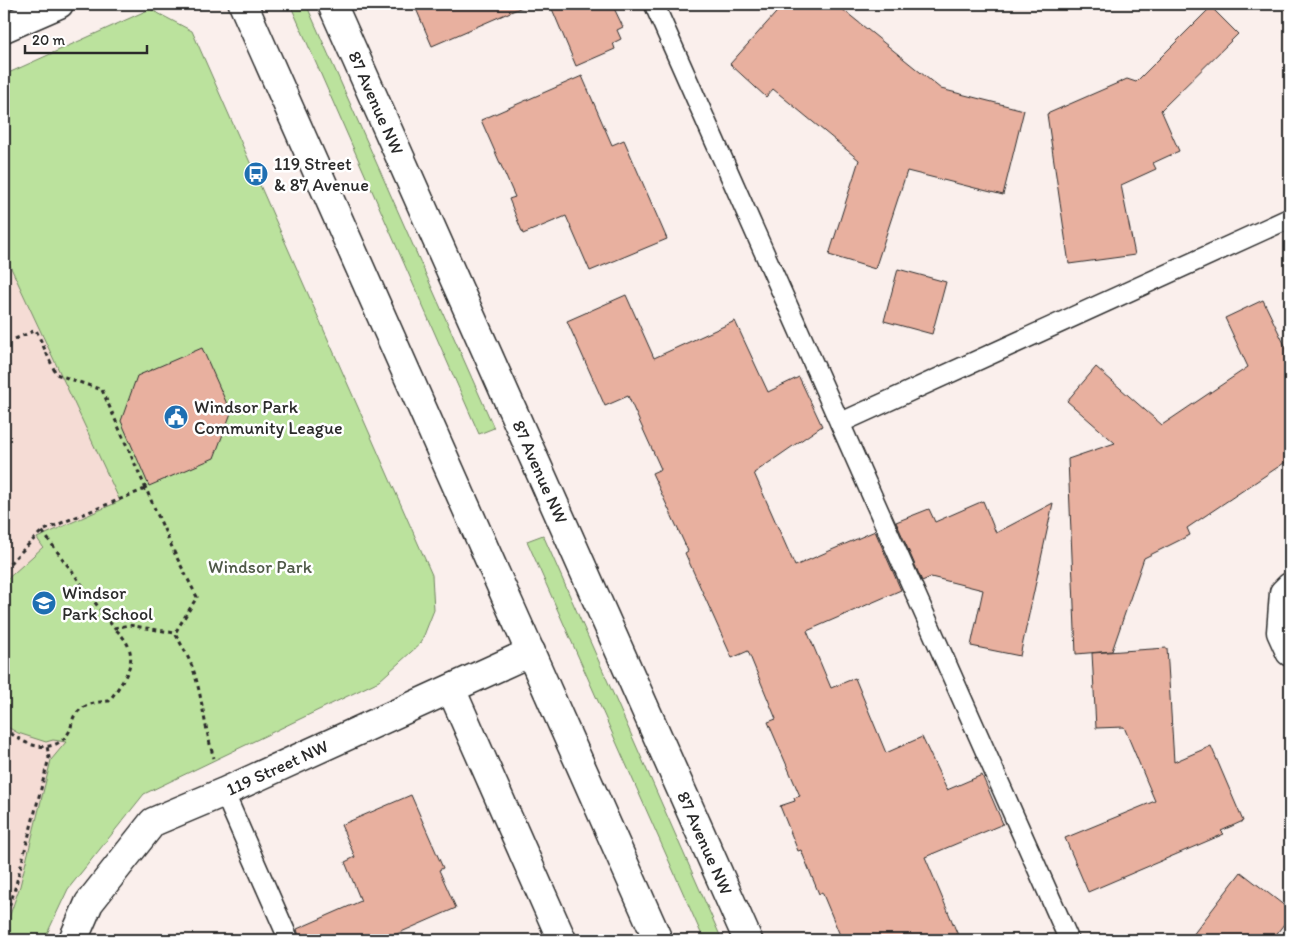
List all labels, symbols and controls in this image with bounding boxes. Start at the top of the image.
scale bar [25,22,148,54]
text: 20 m [32,31,66,49]
street label: 87 Avenue NW [343,48,408,158]
place label: 119 Street & 87 Avenue [274,153,369,196]
bus stop icon: 119 Street & 87 Avenue [243,161,269,187]
place label: Windsor Park Community League [194,396,343,439]
public building icon: Windsor Park Community League [163,404,189,430]
street label: 87 Avenue NW [507,417,573,527]
park label: Windsor Park [208,556,313,578]
place label: Windsor Park School [62,582,153,625]
school or university icon: Windsor Park School [31,590,57,616]
street label: 119 Street NW [223,735,331,800]
street label: 87 Avenue NW [672,788,737,898]

